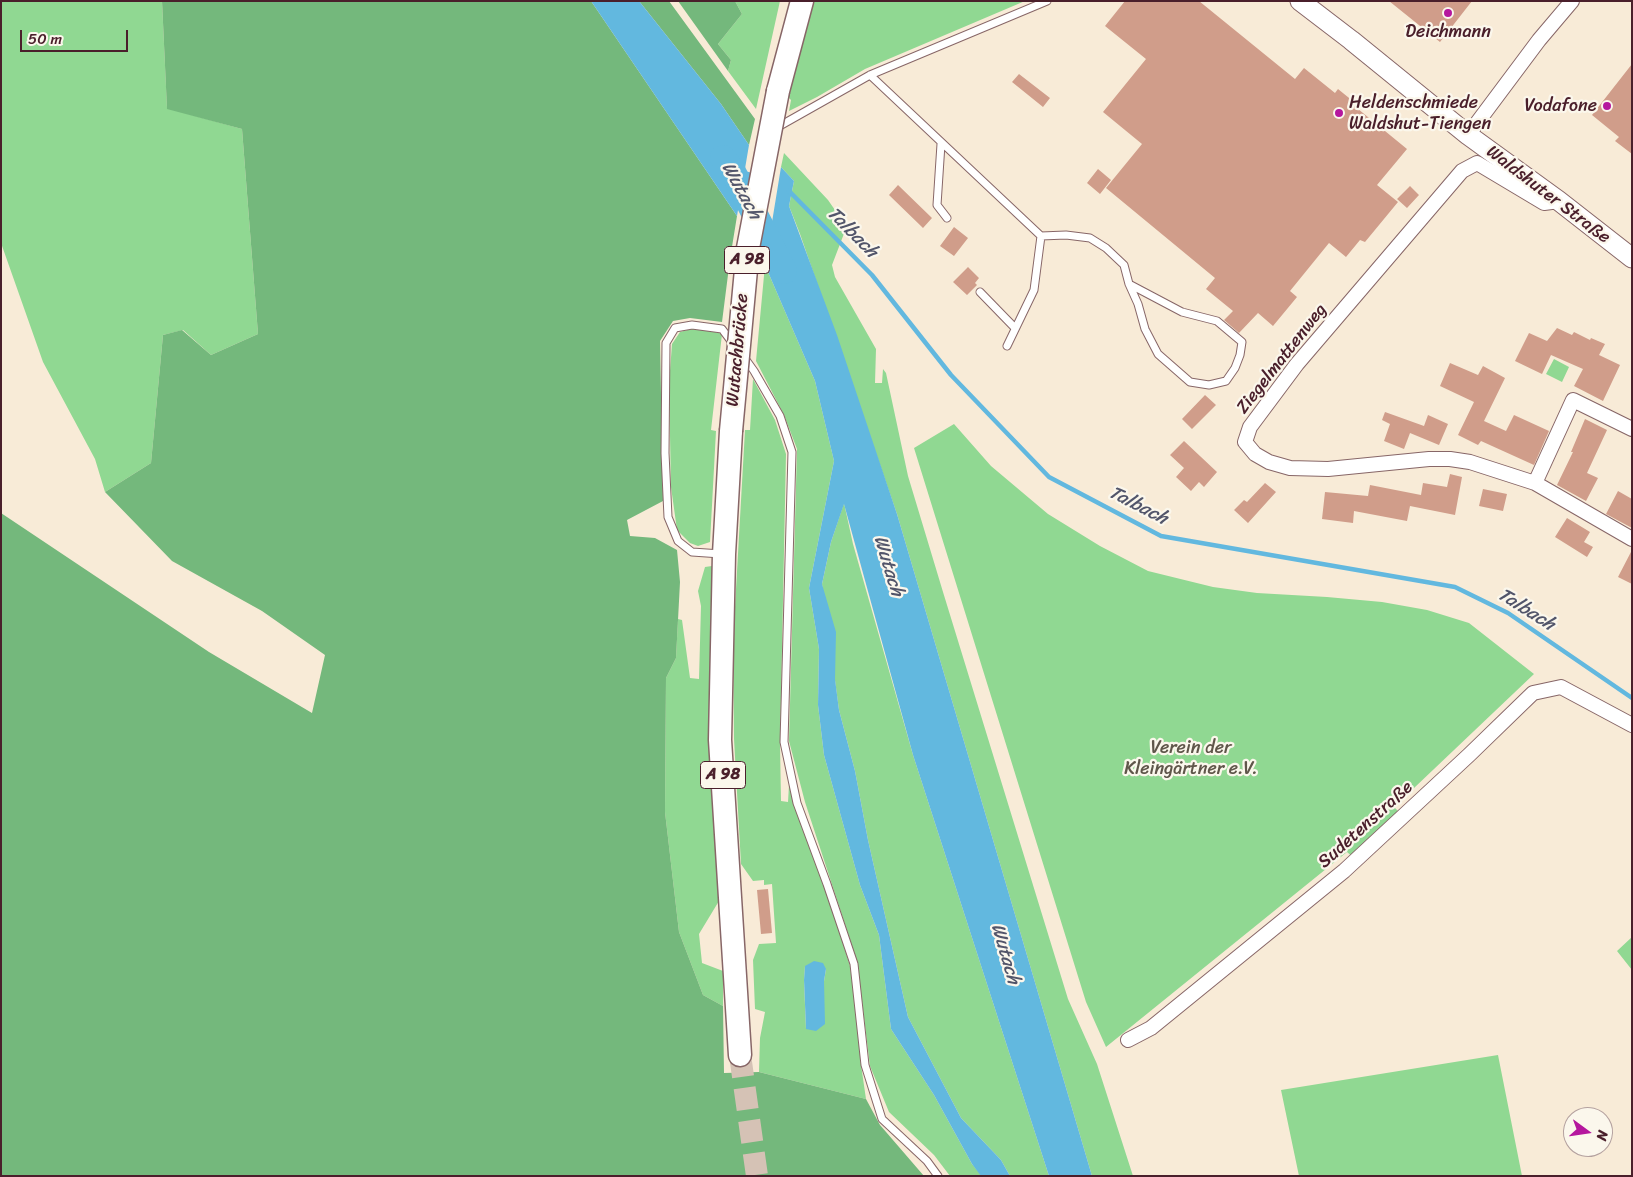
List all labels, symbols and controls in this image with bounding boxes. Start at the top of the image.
marker: Deichmann [1442,7,1454,19]
scale bar [22,20,130,52]
place label: Deichmann [1405,21,1491,43]
text: 50 m [28,26,62,52]
place label: Heldenschmiede Waldshut-Tiengen [1349,92,1491,134]
place label: Vodafone [1524,95,1597,117]
marker: Vodafone [1601,100,1613,112]
marker: Heldenschmiede Waldshut-Tiengen [1333,107,1345,119]
street label: Waldshuter Straße [1482,141,1614,249]
water label: Wutach [716,158,766,224]
water label: Talbach [822,203,882,263]
road number: A 98 [724,246,770,274]
street label: Wutachbrücke [722,293,754,407]
street label: Ziegelmattenweg [1232,300,1332,418]
water label: Talbach [1105,482,1171,530]
water label: Wutach [868,533,908,599]
water label: Talbach [1493,584,1559,636]
park label: Verein der Kleingärtner e.V. [1124,737,1258,780]
road number: A 98 [700,762,746,788]
street label: Sudetenstraße [1314,777,1418,873]
water label: Wutach [985,921,1025,987]
north arrow [1563,1107,1613,1157]
text: N [1589,1128,1615,1143]

